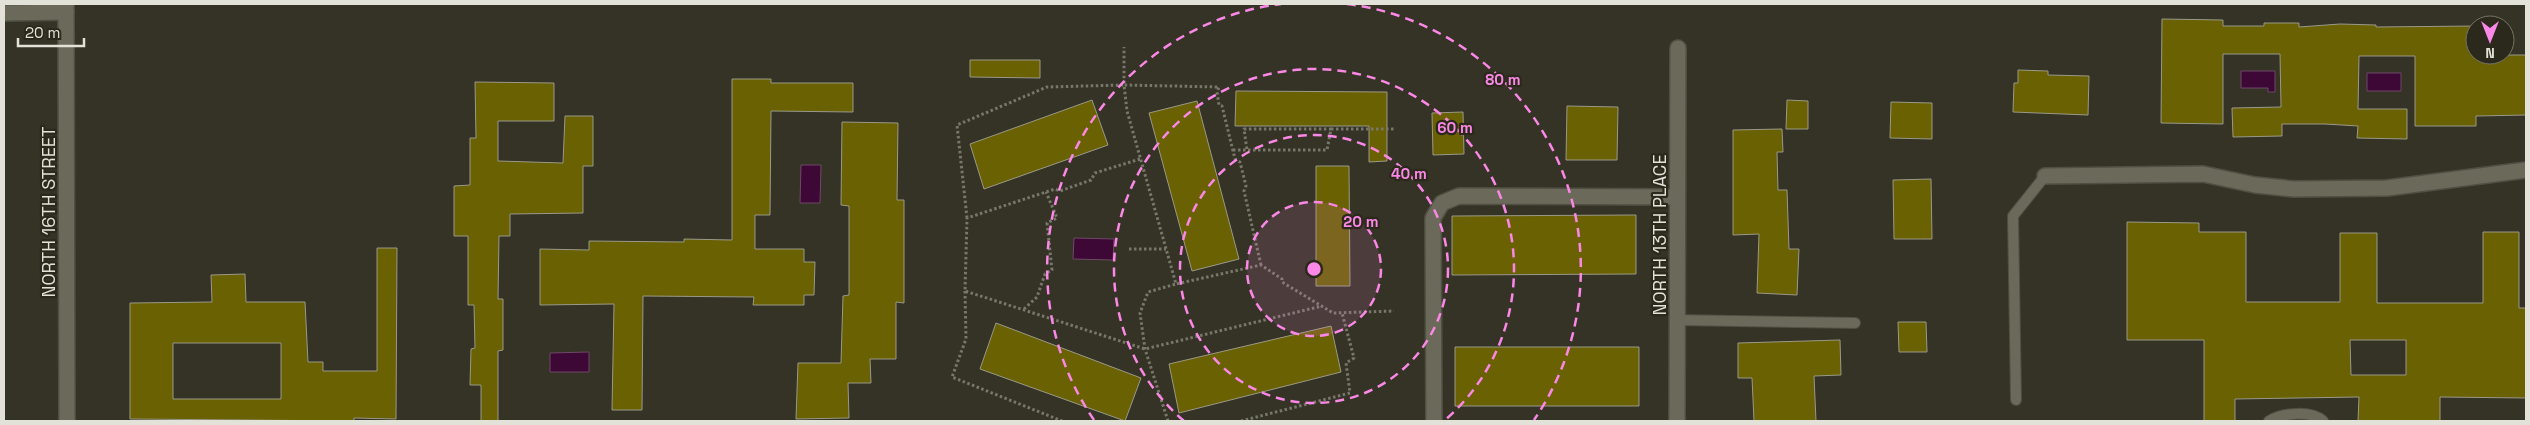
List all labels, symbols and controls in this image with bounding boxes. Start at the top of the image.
scale bar [18,15,84,47]
north arrow [2465,15,2515,65]
text: 20 m [25,23,60,42]
text: N [2485,44,2495,62]
text: 80 m [1485,70,1521,89]
text: 60 m [1437,118,1473,137]
street label: NORTH 16TH STREET [37,126,60,298]
street label: NORTH 13TH PLACE [1648,154,1671,316]
text: 40 m [1391,164,1427,183]
text: 20 m [1343,212,1379,231]
centre of rings [1305,260,1323,278]

